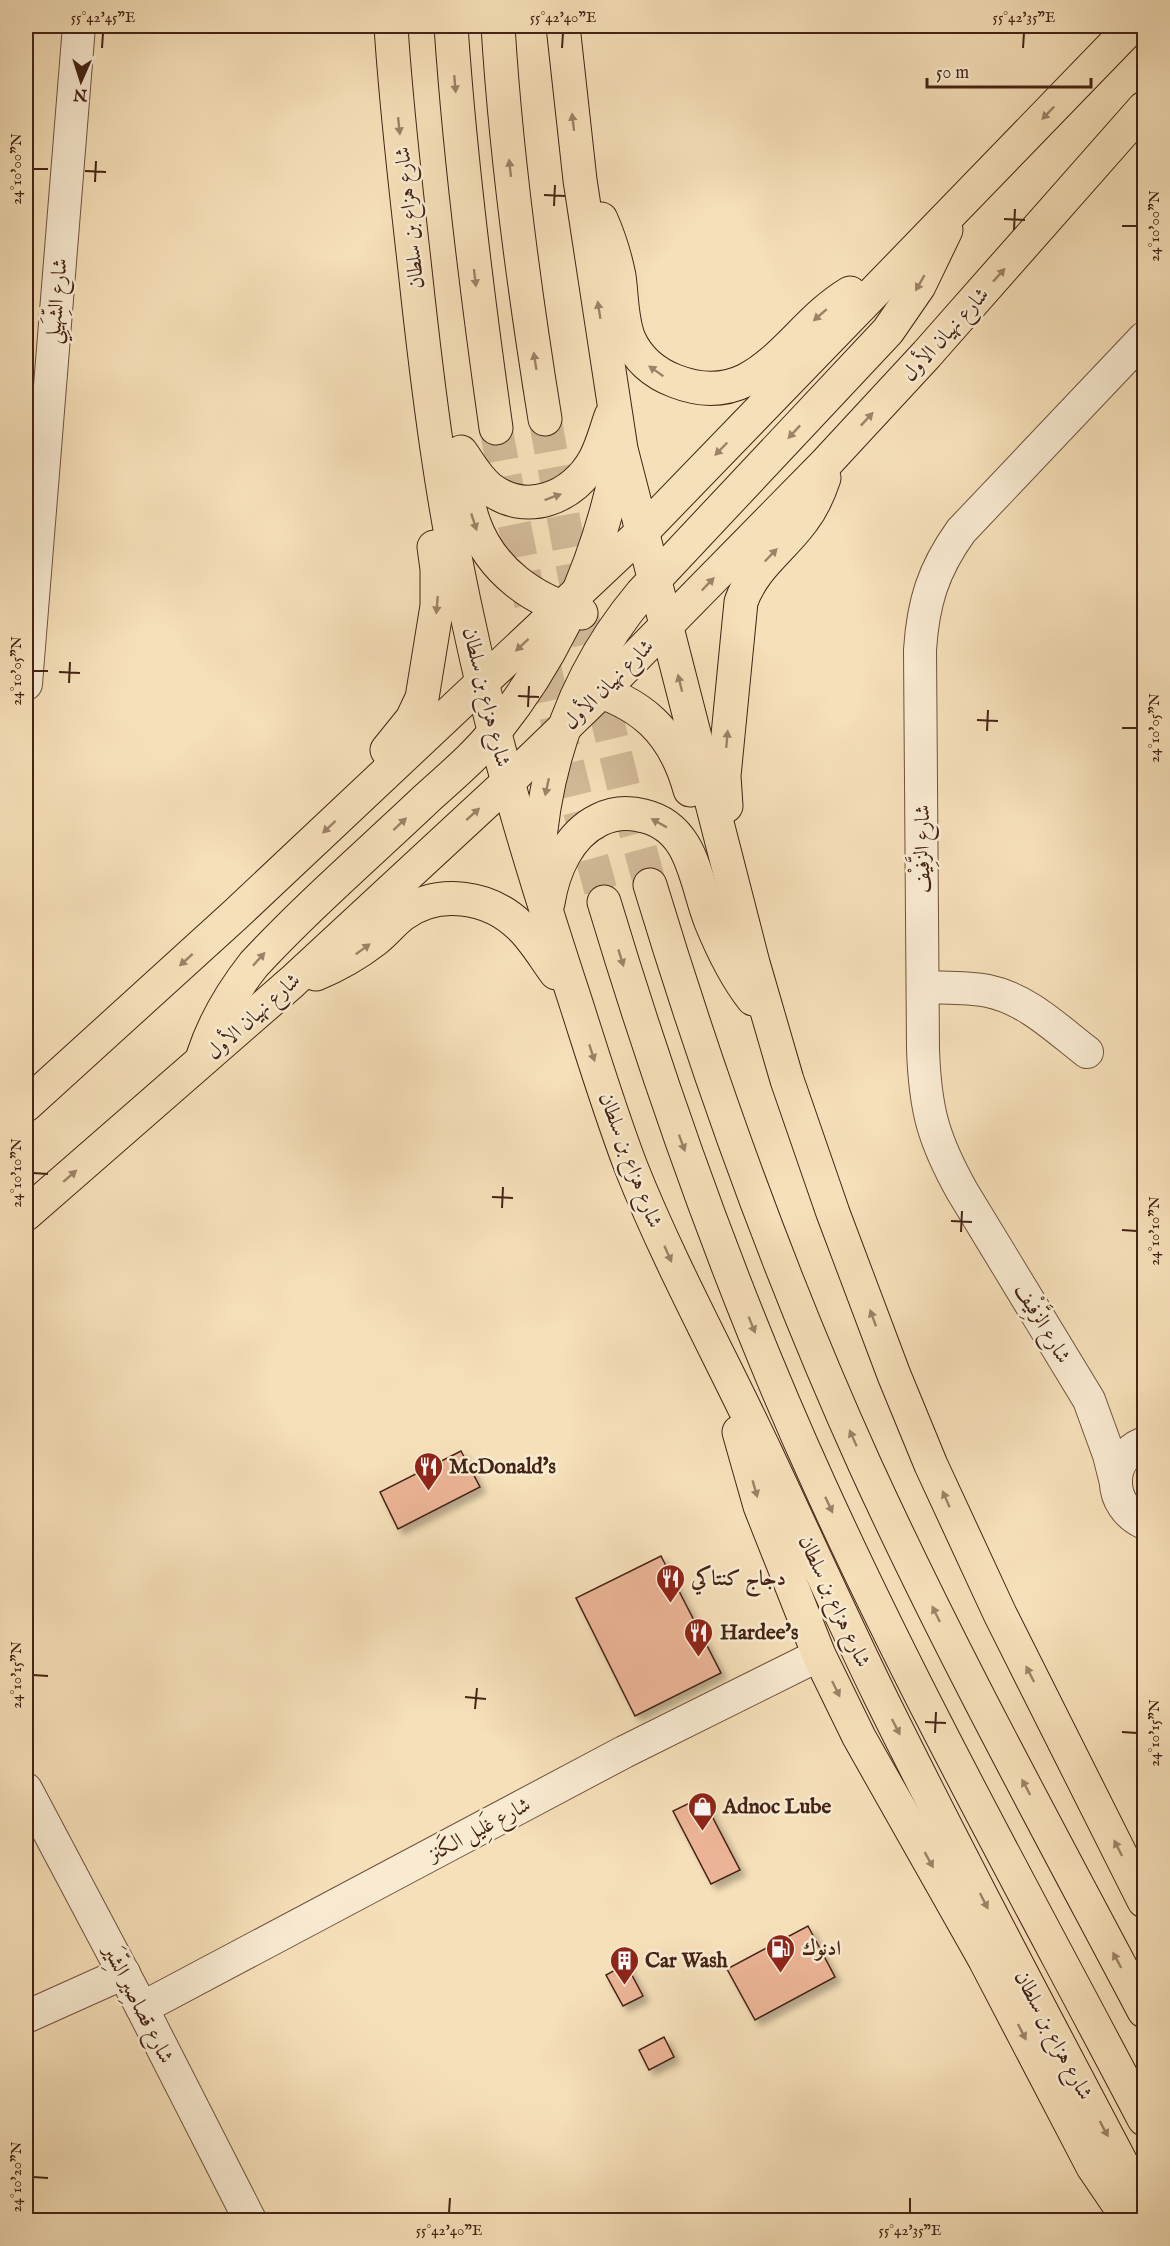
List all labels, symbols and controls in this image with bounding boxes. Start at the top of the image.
text: 55°42'45"E [71,8,135,27]
text: 55°42'40"E [530,8,596,27]
text: 55°42'35"E [992,8,1056,27]
north arrow [51,51,111,111]
scale bar [927,51,1090,89]
text: 50 m [936,62,969,85]
one-way arrow [450,74,460,93]
text: N [73,84,89,104]
one-way arrow [1041,105,1055,120]
one-way arrow [569,113,578,132]
one-way arrow [394,116,404,135]
text: 24°10'00"N [7,133,26,205]
street label: شارع هزاع بن سلطان [390,145,434,290]
one-way arrow [506,159,515,178]
text: 24°10'00"N [1145,190,1164,262]
street label: شارع الشِّهَيلِي [37,257,80,346]
one-way arrow [992,267,1006,282]
one-way arrow [470,268,480,287]
one-way arrow [914,275,925,291]
street label: شارع نهيان الأول [894,280,998,390]
one-way arrow [595,300,604,319]
one-way arrow [813,308,828,321]
one-way arrow [531,352,540,371]
one-way arrow [648,366,664,377]
one-way arrow [860,411,874,426]
one-way arrow [787,424,801,439]
one-way arrow [715,441,729,455]
one-way arrow [544,492,562,502]
one-way arrow [469,513,479,531]
one-way arrow [764,547,778,562]
one-way arrow [700,577,714,591]
one-way arrow [432,595,442,614]
street label: شارع هزاع بن سلطان [452,625,516,771]
street label: شارع نهيان الأول [556,632,662,738]
text: 24°10'05"N [7,636,26,706]
one-way arrow [514,638,529,652]
one-way arrow [675,673,685,692]
text: 24°10'05"N [1145,693,1164,763]
one-way arrow [722,730,732,749]
one-way arrow [542,778,551,797]
street label: شارع الزَّفِيْف [904,805,940,893]
one-way arrow [465,808,480,821]
one-way arrow [392,817,407,831]
one-way arrow [650,818,667,828]
one-way arrow [322,820,336,834]
one-way arrow [355,943,371,955]
one-way arrow [617,949,626,967]
one-way arrow [252,952,265,967]
one-way arrow [178,953,193,967]
street label: شارع نهيان الأول [199,965,309,1069]
one-way arrow [588,1044,597,1062]
street label: شارع هزاع بن سلطان [589,1089,668,1233]
one-way arrow [678,1134,688,1152]
text: 24°10'10"N [7,1138,26,1208]
one-way arrow [62,1170,77,1183]
text: 24°10'10"N [1145,1196,1164,1266]
one-way arrow [664,1246,673,1263]
street label: شارع الزَّفِيْف [1005,1276,1081,1370]
one-way arrow [868,1309,877,1327]
one-way arrow [747,1317,757,1335]
one-way arrow [848,1428,858,1446]
restaurant icon: McDonald's [412,1450,444,1492]
place label: McDonald's [449,1454,556,1481]
one-way arrow [751,1480,760,1498]
one-way arrow [941,1489,951,1507]
one-way arrow [824,1496,833,1513]
street label: شارع هزاع بن سلطان [788,1531,876,1673]
restaurant icon: دجاج كنتاكي [654,1562,686,1604]
place label: دجاج كنتاكي [690,1565,786,1597]
one-way arrow [932,1606,941,1623]
restaurant icon: Hardee's [683,1616,715,1658]
place label: Hardee's [720,1620,798,1647]
text: 24°10'15"N [7,1641,26,1709]
one-way arrow [1025,1666,1035,1683]
one-way arrow [831,1681,840,1698]
text: 24°10'15"N [1145,1699,1164,1767]
one-way arrow [891,1718,900,1735]
one-way arrow [1021,1779,1031,1796]
street label: شارع غَلِيل الكَنز [420,1789,537,1872]
shop icon: Adnoc Lube [686,1790,718,1832]
place label: Adnoc Lube [722,1794,832,1821]
one-way arrow [1114,1840,1123,1857]
one-way arrow [924,1852,934,1869]
one-way arrow [979,1892,989,1909]
fuel station icon: ادنوك [765,1932,797,1974]
place label: ادنوك [802,1936,841,1963]
street label: شارع قصاصِير الشِّيَر [93,1938,182,2070]
building icon: Car Wash [608,1944,640,1986]
place label: Car Wash [645,1948,729,1975]
one-way arrow [1112,1951,1122,1968]
street label: شارع هزاع بن سلطان [1005,1966,1098,2107]
one-way arrow [1018,2023,1027,2040]
one-way arrow [1099,2121,1109,2138]
text: 24°10'20"N [7,2141,26,2213]
text: 55°42'40"E [416,2221,482,2240]
text: 55°42'35"E [878,2221,942,2240]

